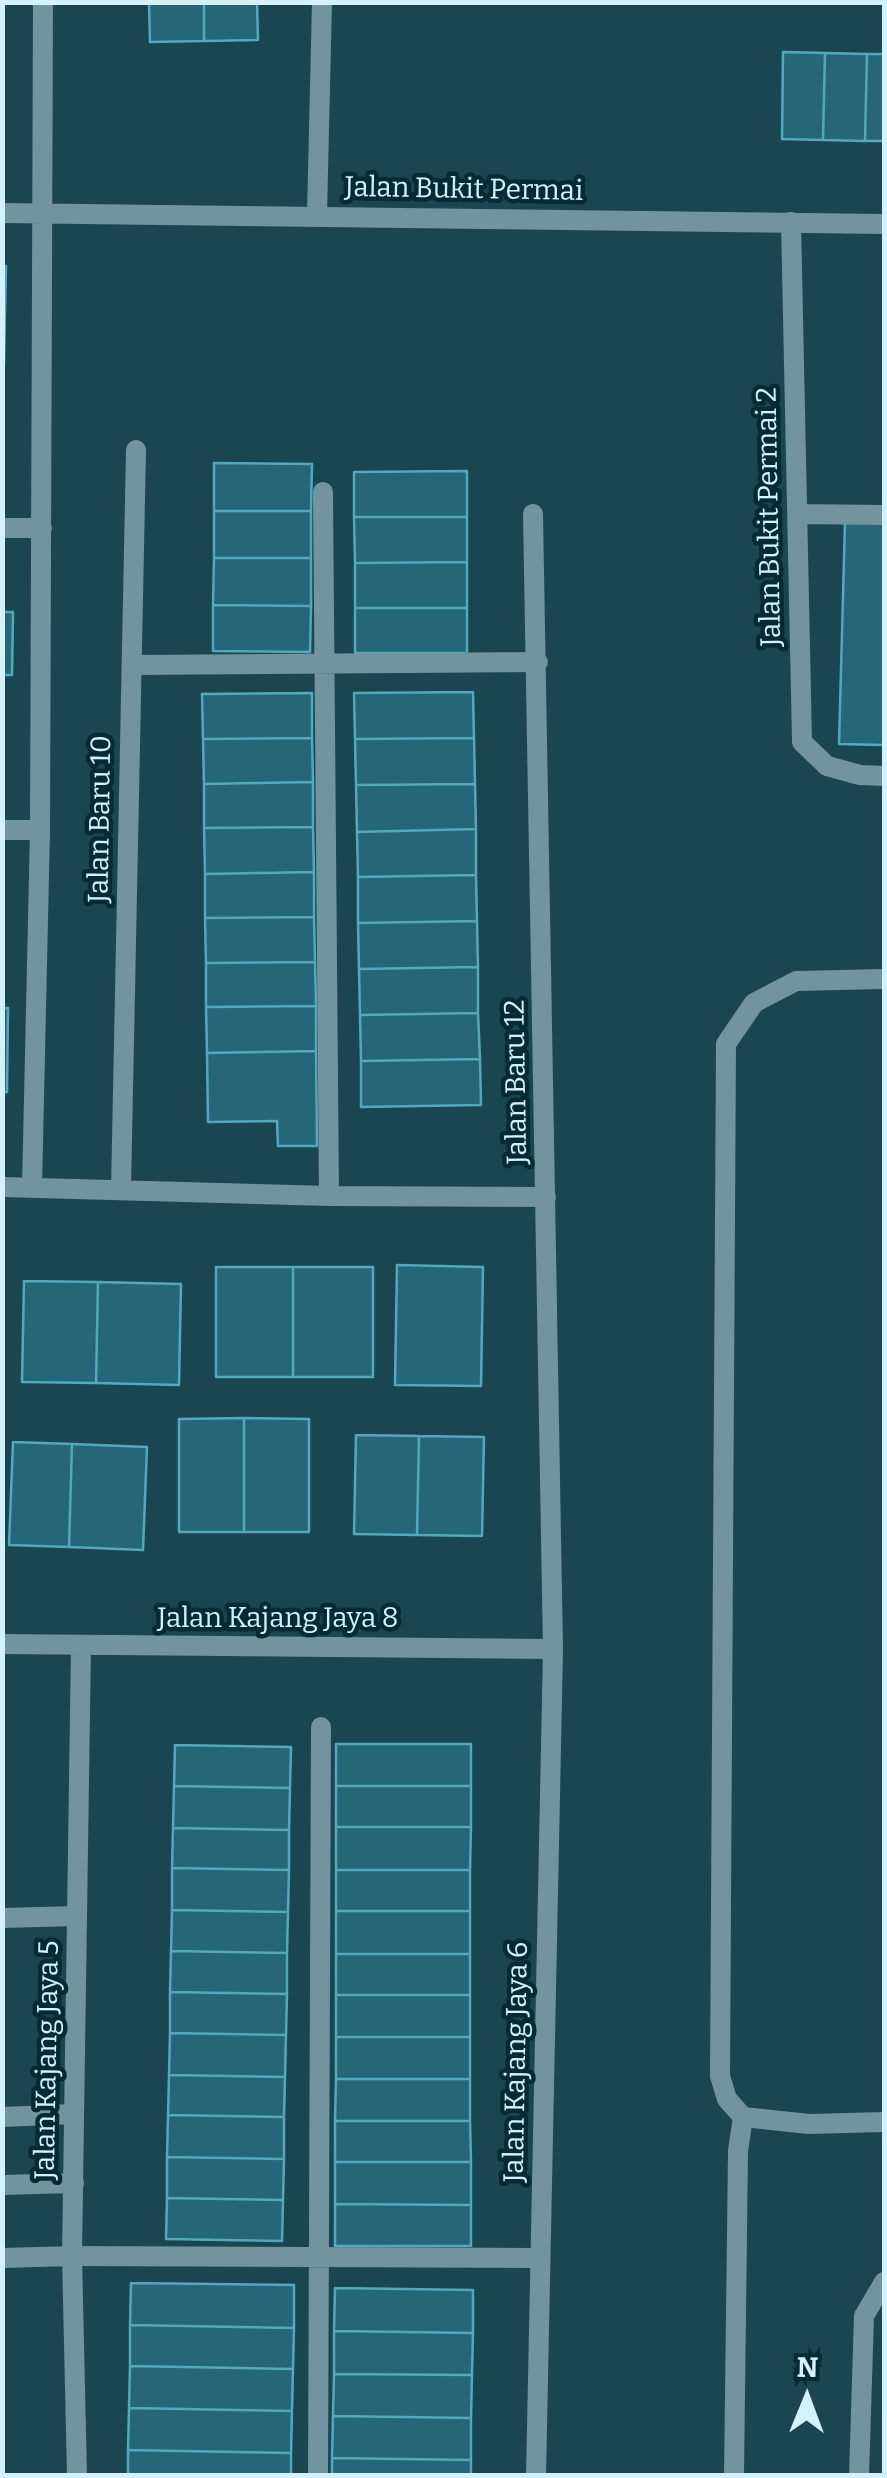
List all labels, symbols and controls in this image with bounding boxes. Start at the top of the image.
street label: Jalan Bukit Permai [344,171,584,209]
street label: Jalan Bukit Permai 2 [751,387,789,647]
street label: Jalan Baru 10 [83,735,119,903]
street label: Jalan Baru 12 [499,999,535,1165]
street label: Jalan Kajang Jaya 8 [157,1602,399,1636]
street label: Jalan Kajang Jaya 5 [29,1940,67,2180]
street label: Jalan Kajang Jaya 6 [498,1941,536,2183]
north arrow [757,2348,857,2448]
text: N [796,2351,819,2384]

